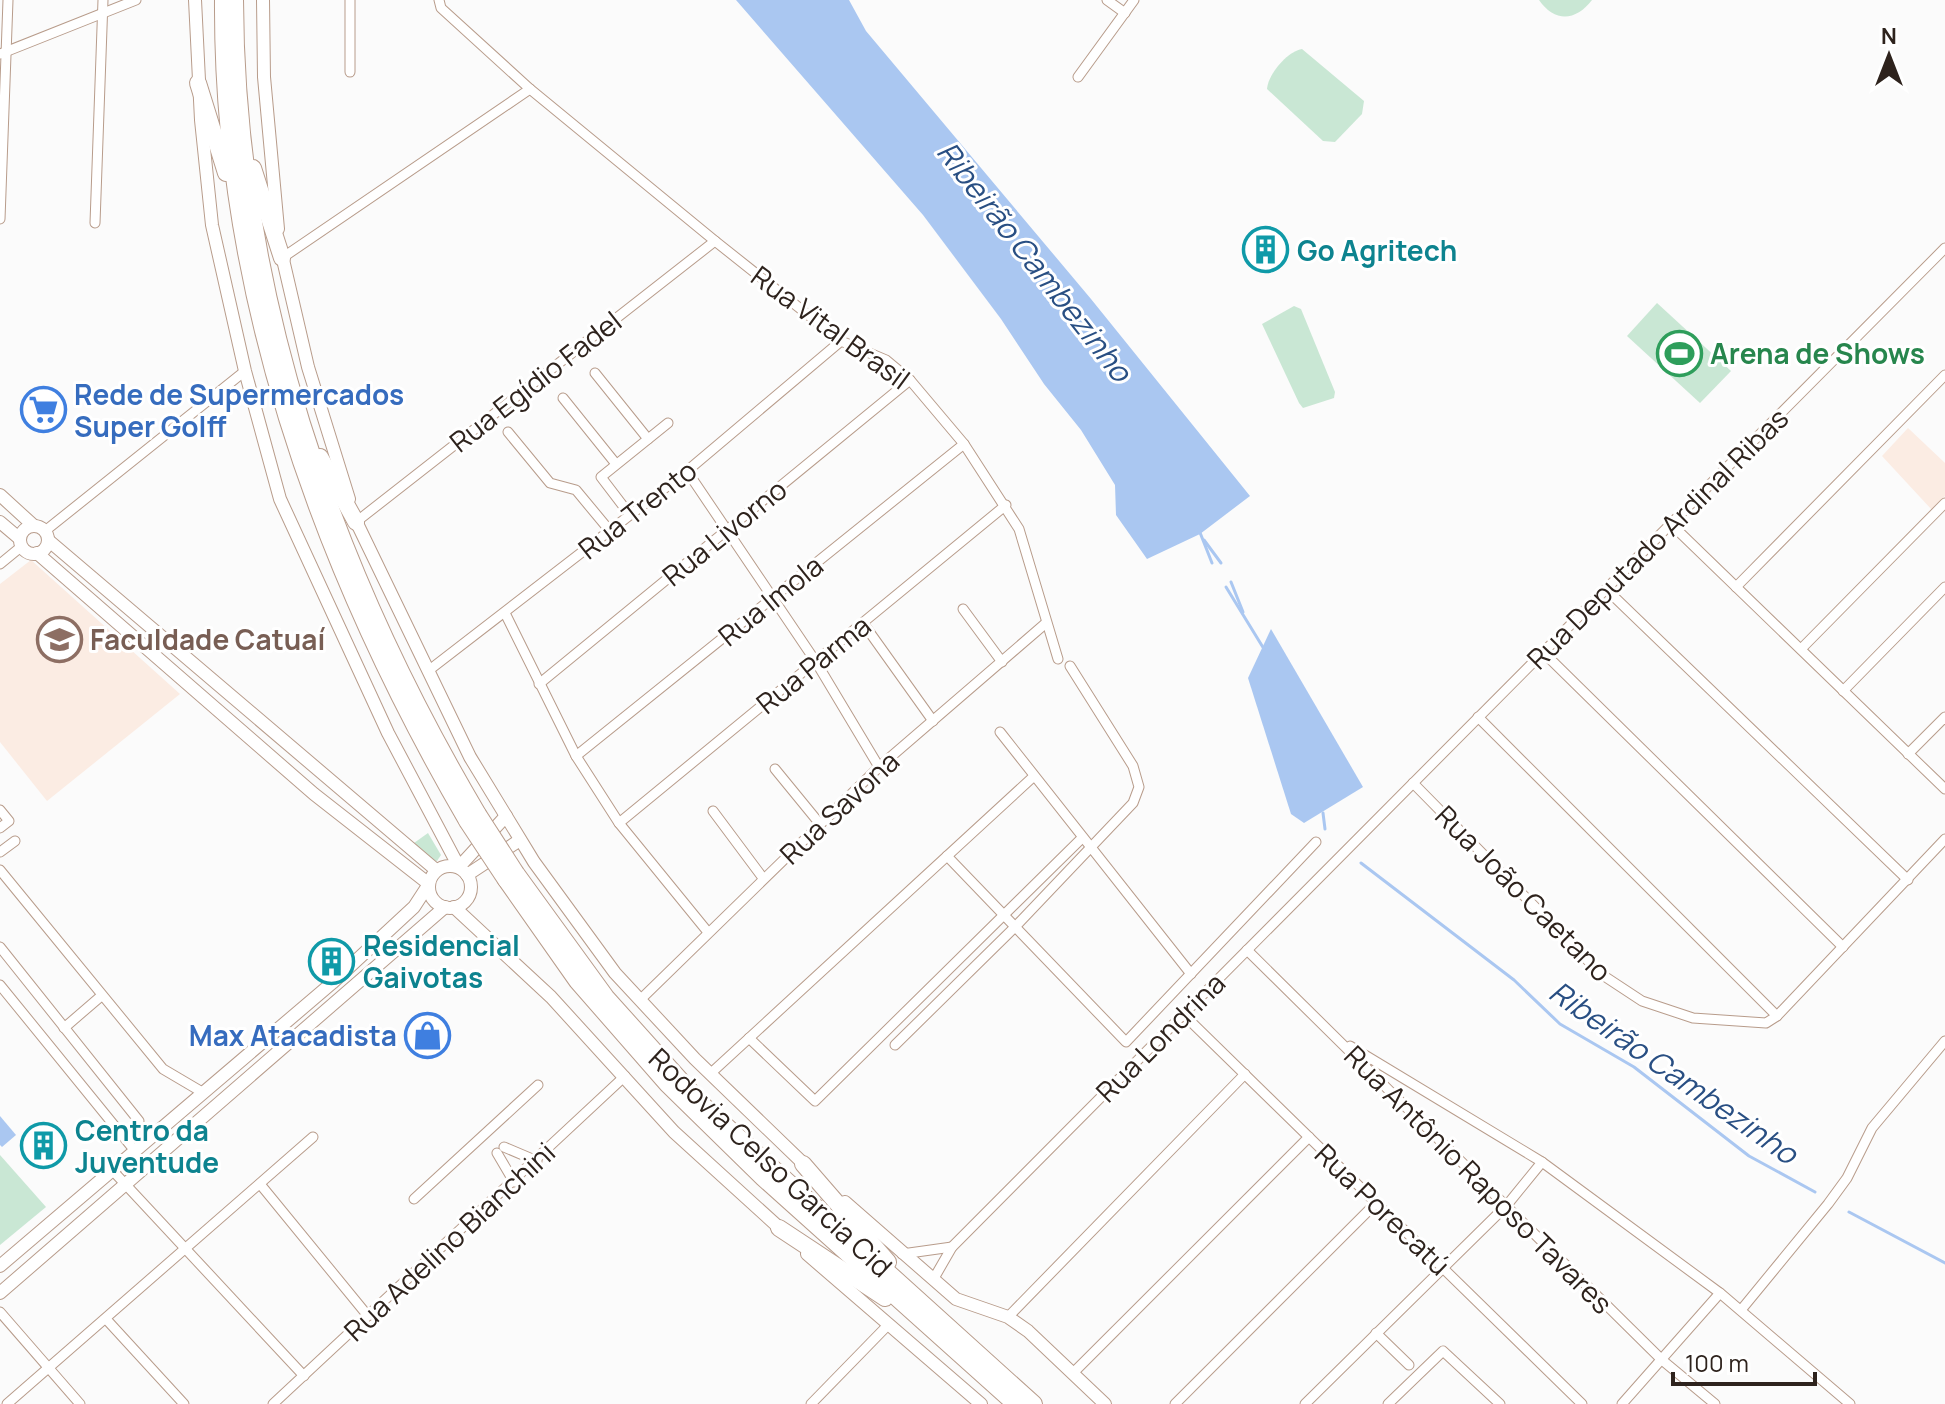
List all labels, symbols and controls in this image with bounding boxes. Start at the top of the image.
north arrow [1849,16,1929,96]
text: N [1881,21,1897,51]
water label: Ribeirão Cambezinho [928,133,1143,391]
building icon: Go Agritech [1242,226,1290,274]
place label: Go Agritech [1297,231,1457,269]
street label: Rua Vital Brasil [744,257,918,397]
street label: Rua Egídio Fadel [441,302,629,460]
sports icon: Arena de Shows [1655,329,1703,377]
place label: Arena de Shows [1710,334,1925,372]
place label: Rede de Supermercados Super Golff [74,375,404,445]
supermarket icon: Rede de Supermercados Super Golff [19,386,67,434]
street label: Rua Deputado Ardinal Ribas [1518,399,1796,677]
street label: Rua Trento [570,451,704,567]
street label: Rua Livorno [654,470,794,594]
street label: Rua Imola [710,546,830,654]
street label: Rua Parma [748,606,878,722]
school or university icon: Faculdade Catuaí [35,615,83,663]
place label: Faculdade Catuaí [90,620,325,658]
street label: Rua Savona [771,742,907,872]
street label: Rua João Caetano [1428,797,1620,989]
place label: Residencial Gaivotas [363,926,520,996]
building icon: Residencial Gaivotas [308,937,356,985]
street label: Rua Londrina [1087,964,1233,1110]
water label: Ribeirão Cambezinho [1542,971,1808,1174]
shop icon: Max Atacadista [404,1011,452,1059]
place label: Max Atacadista [189,1016,397,1054]
street label: Rua Antônio Raposo Tavares [1337,1037,1621,1321]
street label: Rodovia Celso Garcia Cid [641,1039,901,1285]
place label: Centro da Juventude [75,1111,219,1181]
building icon: Centro da Juventude [20,1122,68,1170]
street label: Rua Adelino Bianchini [335,1133,563,1349]
street label: Rua Porecatú [1307,1135,1459,1283]
scale bar [1673,1336,1815,1386]
text: 100 m [1685,1346,1749,1379]

